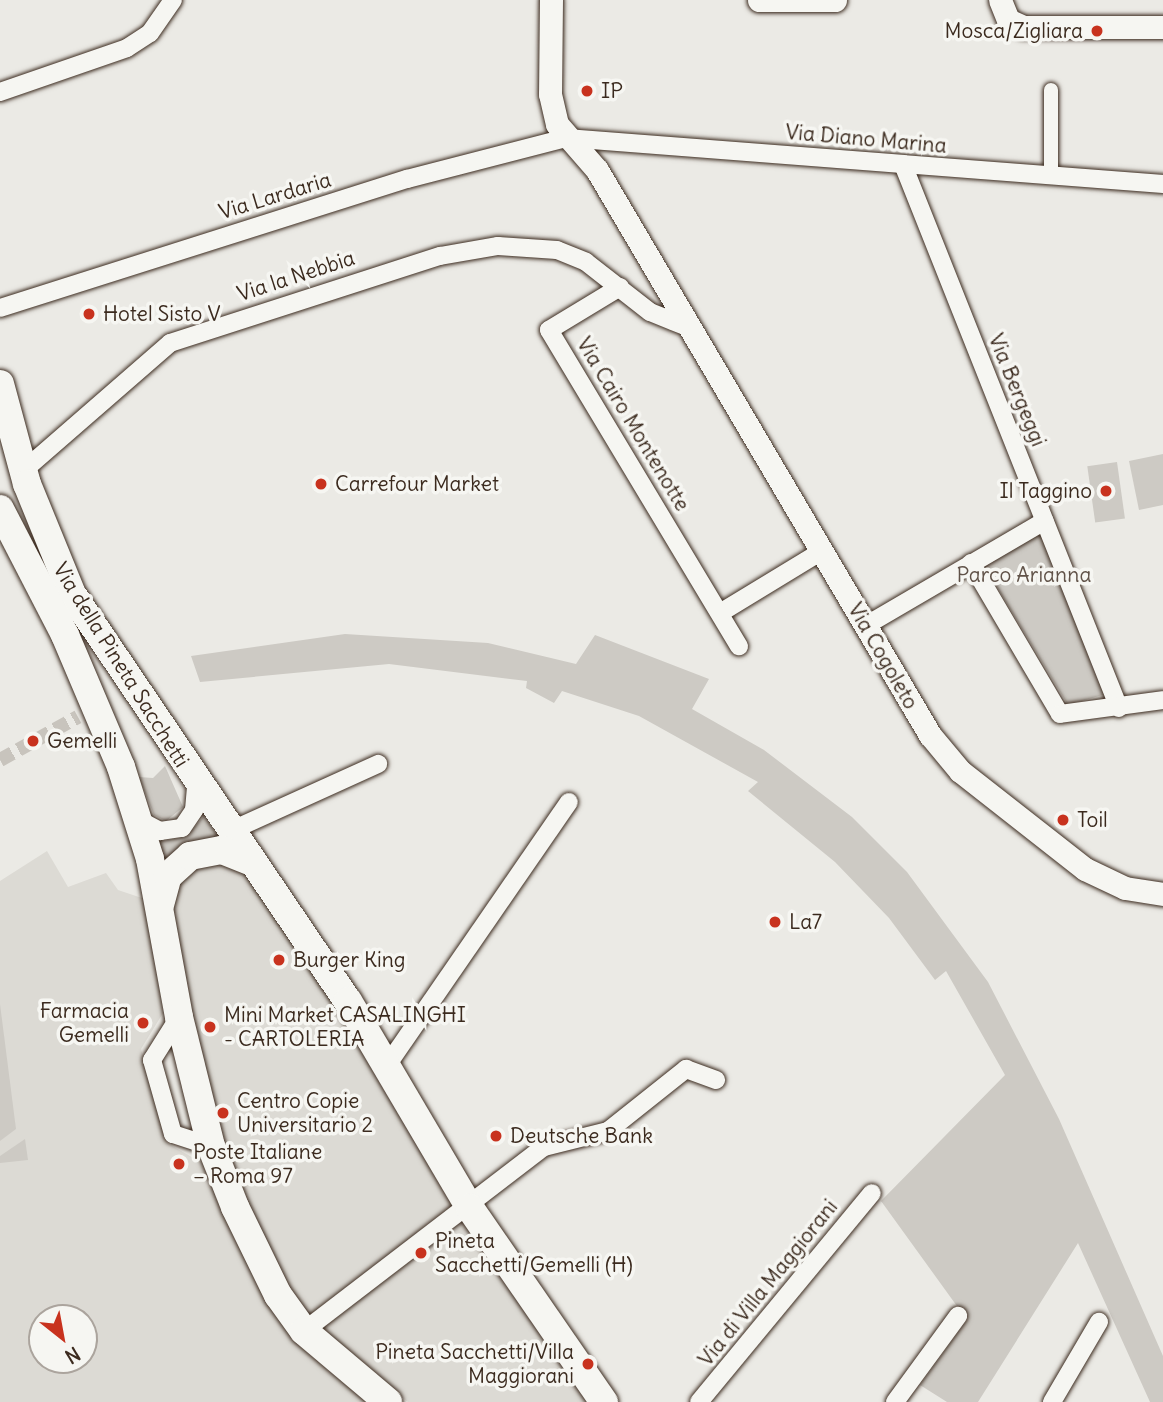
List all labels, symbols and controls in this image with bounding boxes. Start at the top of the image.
place label: Mosca/Zigliara [945,18,1083,44]
marker: Mosca/Zigliara [1089,23,1105,39]
place label: IP [601,78,623,104]
marker: IP [579,83,595,99]
street label: Via Diano Marina [784,119,948,159]
street label: Via Lardaria [216,167,334,225]
street label: Via la Nebbia [234,245,358,307]
place label: Hotel Sisto V [103,301,221,327]
marker: Hotel Sisto V [81,306,97,322]
street label: Via Bergeggi [983,330,1051,450]
street label: Via Cairo Montenotte [571,333,695,515]
place label: Carrefour Market [335,471,499,497]
marker: Carrefour Market [313,476,329,492]
place label: Il Taggino [1000,478,1092,504]
marker: Il Taggino [1098,483,1114,499]
street label: Via della Pineta Sacchetti [48,558,194,772]
park label: Parco Arianna [957,562,1091,588]
street label: Via Cogoleto [842,598,924,714]
place label: Gemelli [47,728,117,754]
marker: Gemelli [25,733,41,749]
place label: Toil [1077,807,1108,833]
marker: Toil [1055,812,1071,828]
place label: La7 [789,909,822,935]
marker: La7 [767,914,783,930]
place label: Burger King [293,947,406,973]
marker: Burger King [271,952,287,968]
place label: Farmacia Gemelli [40,998,129,1048]
place label: Mini Market CASALINGHI - CARTOLERIA [224,1002,466,1052]
marker: Farmacia Gemelli [135,1015,151,1031]
marker: Mini Market CASALINGHI - CARTOLERIA [202,1019,218,1035]
place label: Centro Copie Universitario 2 [237,1088,373,1138]
marker: Centro Copie Universitario 2 [215,1105,231,1121]
place label: Deutsche Bank [510,1123,653,1149]
marker: Deutsche Bank [488,1128,504,1144]
place label: Poste Italiane – Roma 97 [193,1139,322,1189]
marker: Poste Italiane – Roma 97 [171,1156,187,1172]
street label: Via di Villa Maggiorani [693,1195,843,1371]
place label: Pineta Sacchetti/Gemelli (H) [435,1228,633,1278]
marker: Pineta Sacchetti/Gemelli (H) [413,1245,429,1261]
north arrow [28,1304,98,1374]
place label: Pineta Sacchetti/Villa Maggiorani [375,1339,574,1389]
text: N [61,1342,85,1369]
marker: Pineta Sacchetti/Villa Maggiorani [580,1356,596,1372]

